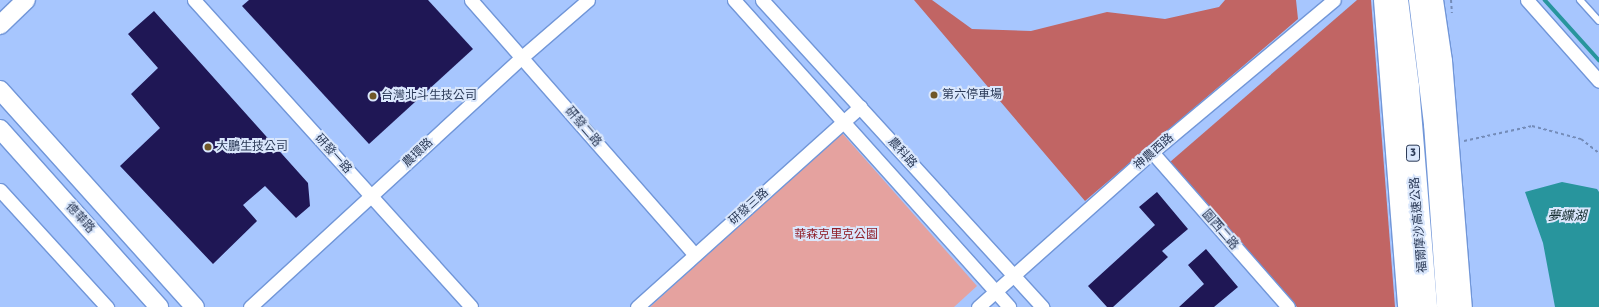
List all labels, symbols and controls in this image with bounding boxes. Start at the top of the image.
place label: 第六停車場 [942,88,1002,102]
place label: 台灣北斗生技公司 [381,89,477,103]
marker: 第六停車場 [929,90,939,100]
marker: 台灣北斗生技公司 [368,91,378,101]
street label: 研發二路 [562,104,604,150]
street label: 研發一路 [312,131,354,177]
street label: 神農西路 [1131,131,1177,173]
street label: 農環路 [400,135,436,171]
street label: 農科路 [885,135,919,171]
place label: 大鵬生技公司 [216,140,288,154]
marker: 大鵬生技公司 [203,142,213,152]
road number: 3 [1406,144,1420,162]
street label: 福爾摩沙高速公路 [1408,177,1430,273]
street label: 研發三路 [726,186,772,228]
street label: 德華路 [63,200,97,236]
street label: 園西二路 [1199,207,1241,253]
water label: 夢蝶湖 [1548,208,1586,224]
park label: 華森克里克公園 [794,228,878,242]

